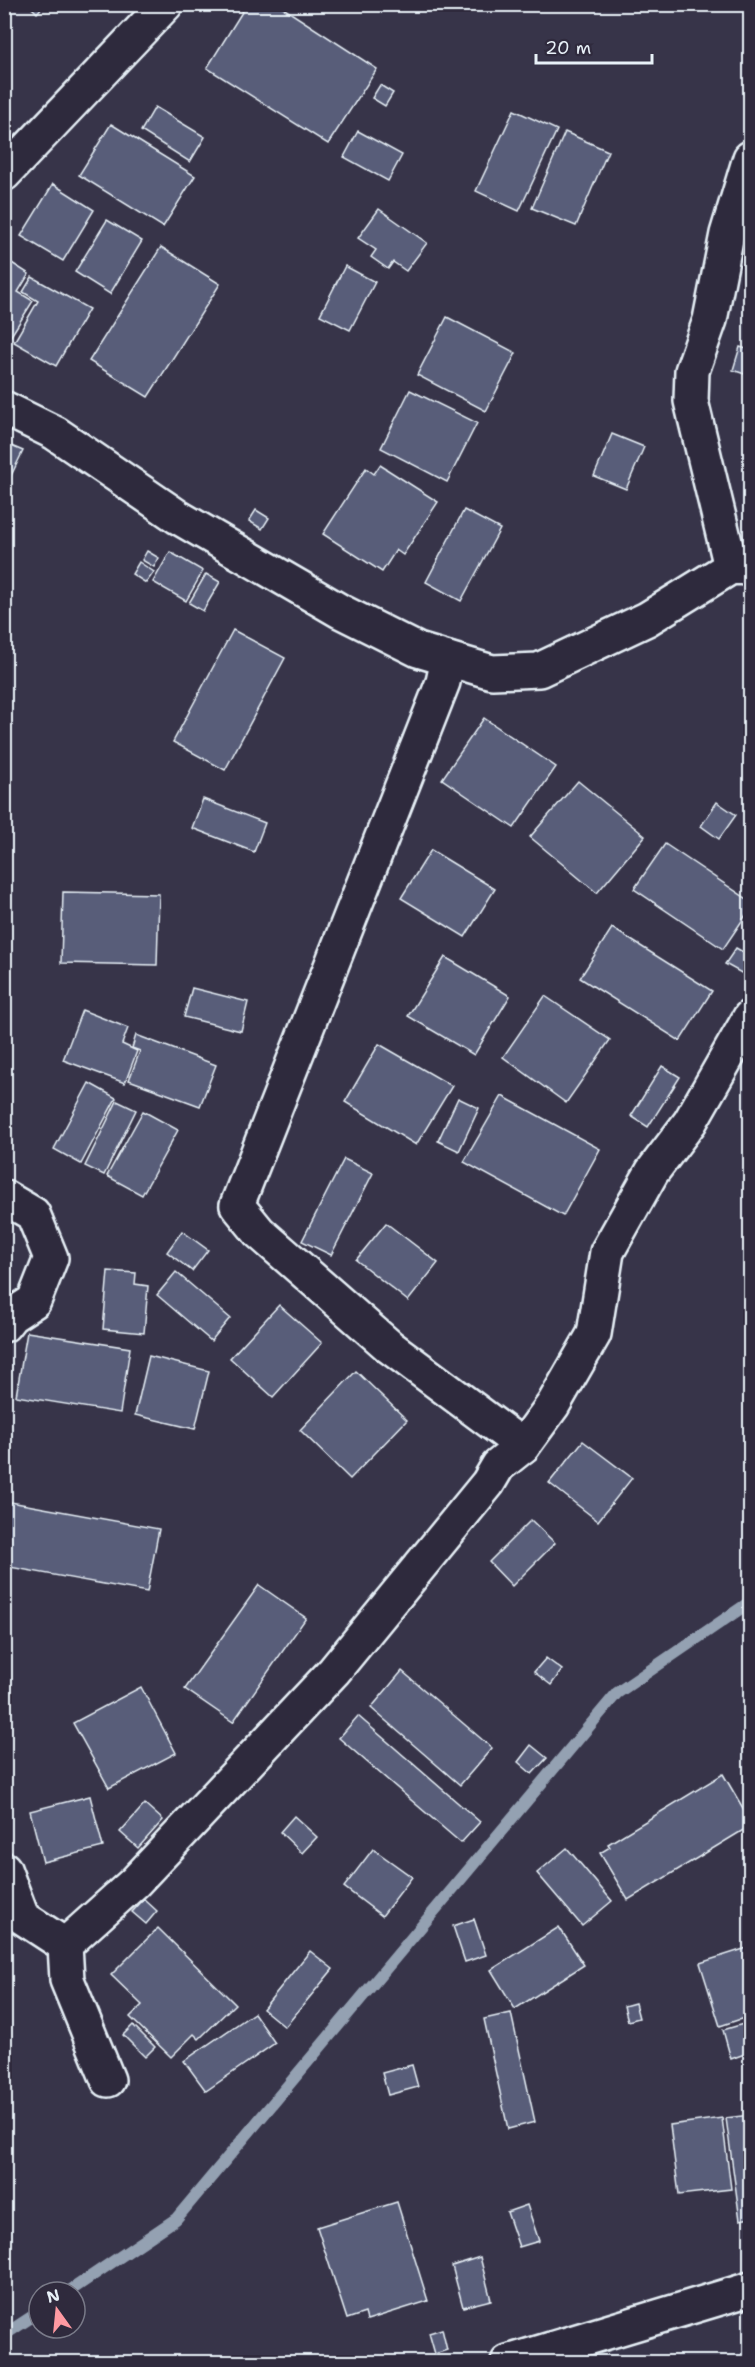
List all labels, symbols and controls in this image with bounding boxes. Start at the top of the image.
scale bar [536,27,652,65]
text: 20 m [545,36,591,60]
north arrow [27,2280,87,2340]
text: N [44,2284,62,2308]

